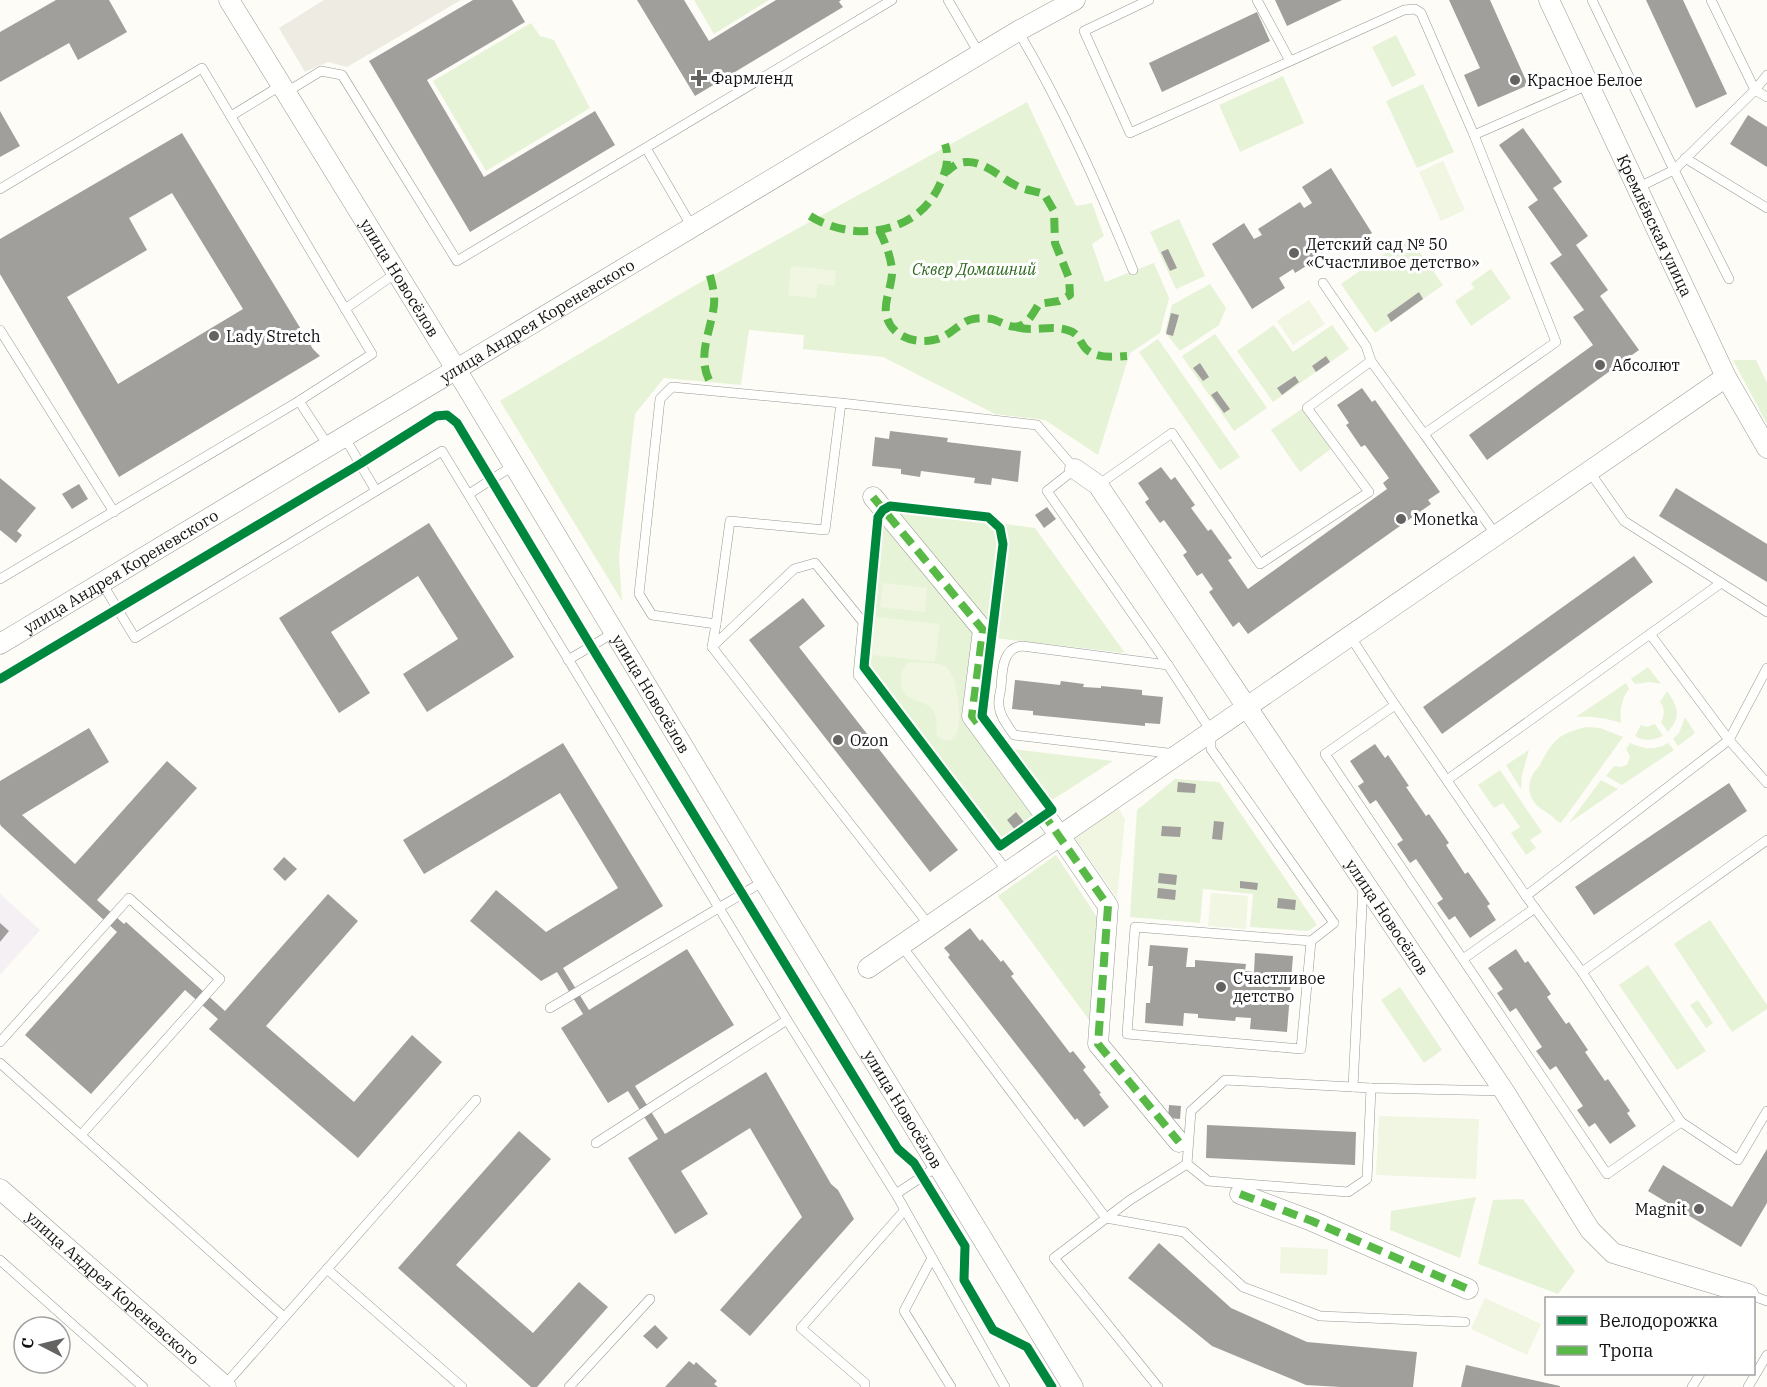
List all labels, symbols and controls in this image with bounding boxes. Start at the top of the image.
place label: Фармленд [711,68,794,88]
place label: Красное Белое [1527,70,1643,90]
marker: Фармленд [692,71,706,85]
marker: Красное Белое [1508,73,1522,87]
street label: Кремлёвская улица [1613,151,1697,300]
street label: улица Новосёлов [356,215,444,341]
place label: Детский сад № 50 «Счастливое детство» [1306,234,1479,272]
marker: Детский сад № 50 «Счастливое детство» [1287,246,1301,260]
street label: улица Андрея Кореневского [436,254,638,387]
park label: Сквер Домашний [912,259,1036,279]
place label: Lady Stretch [226,326,321,346]
marker: Lady Stretch [207,329,221,343]
place label: Абсолют [1612,355,1680,375]
marker: Абсолют [1593,358,1607,372]
street label: улица Андрея Кореневского [20,505,222,638]
place label: Monetka [1413,509,1479,529]
marker: Monetka [1394,512,1408,526]
street label: улица Новосёлов [608,630,695,757]
place label: Ozon [850,730,889,750]
marker: Ozon [831,733,845,747]
street label: улица Новосёлов [1341,855,1433,979]
place label: Счастливое детство [1233,968,1325,1006]
marker: Счастливое детство [1214,980,1228,994]
street label: улица Новосёлов [859,1046,947,1172]
place label: Magnit [1635,1199,1687,1219]
marker: Magnit [1692,1202,1706,1216]
street label: улица Андрея Кореневского [22,1207,204,1369]
legend [1545,1297,1755,1375]
text: Велодорожка [1599,1309,1718,1332]
north arrow [12,1315,72,1375]
text: С [17,1337,38,1350]
text: Тропа [1599,1339,1654,1362]

